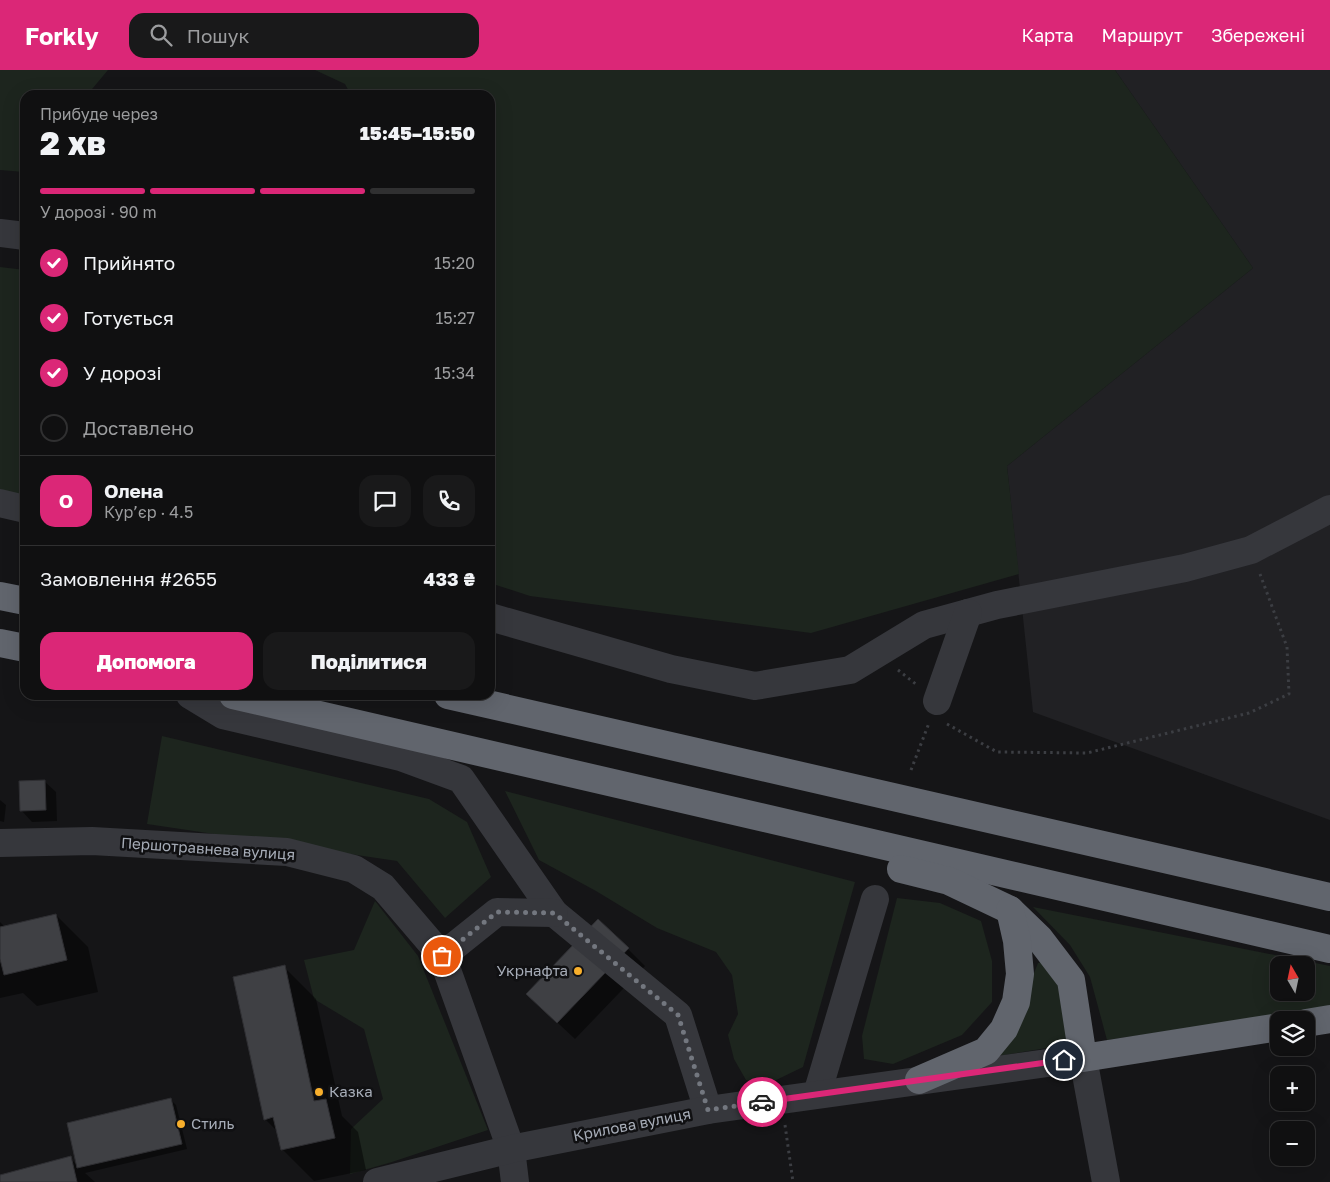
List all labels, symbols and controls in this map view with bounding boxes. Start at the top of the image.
search box [129,13,479,58]
text: Forkly [25,21,99,50]
icon: search [147,21,175,49]
text: Пошук [187,24,249,47]
text: Карта [1021,24,1074,46]
text: Маршрут [1102,24,1183,46]
text: Збережені [1211,24,1305,46]
text: Прибуде через [40,104,158,124]
text: 15:45–15:50 [360,121,475,144]
text: 2 хв [40,124,106,162]
text: У дорозі · 90 m [40,202,157,222]
icon: check [40,249,68,277]
text: Прийнято [83,251,175,274]
text: 15:20 [434,253,475,273]
icon: check [40,304,68,332]
text: Готується [83,306,174,329]
text: 15:27 [435,308,475,328]
icon: check [40,359,68,387]
text: У дорозі [83,361,162,384]
text: 15:34 [434,363,475,383]
text: Доставлено [83,416,194,439]
button: chat [359,475,411,527]
button: phone [423,475,475,527]
text: Олена [104,479,163,502]
text: О [59,489,73,512]
text: Кур’єр · 4.5 [104,502,193,522]
text: Замовлення #2655 [40,567,217,590]
text: 433 ₴ [424,567,475,590]
button: Допомога [40,632,253,690]
button: Поділитися [263,632,475,690]
street label: Першотравнева вулиця [120,833,296,863]
pin [421,935,463,977]
icon: bag [428,942,456,970]
north arrow [1270,956,1315,1001]
map controls [1270,956,1315,1166]
place label: Укрнафта [497,961,568,979]
marker: Укрнафта [572,965,584,977]
button: layers [1270,1011,1315,1056]
pin [1043,1039,1085,1081]
icon: home [1050,1046,1078,1074]
button: + [1270,1066,1315,1111]
courier [737,1077,787,1127]
place label: Казка [329,1082,373,1100]
marker: Казка [313,1086,325,1098]
icon: car [748,1088,776,1116]
street label: Крилова вулиця [571,1104,692,1144]
place label: Стиль [191,1114,234,1132]
marker: Стиль [175,1118,187,1130]
button: − [1270,1121,1315,1166]

